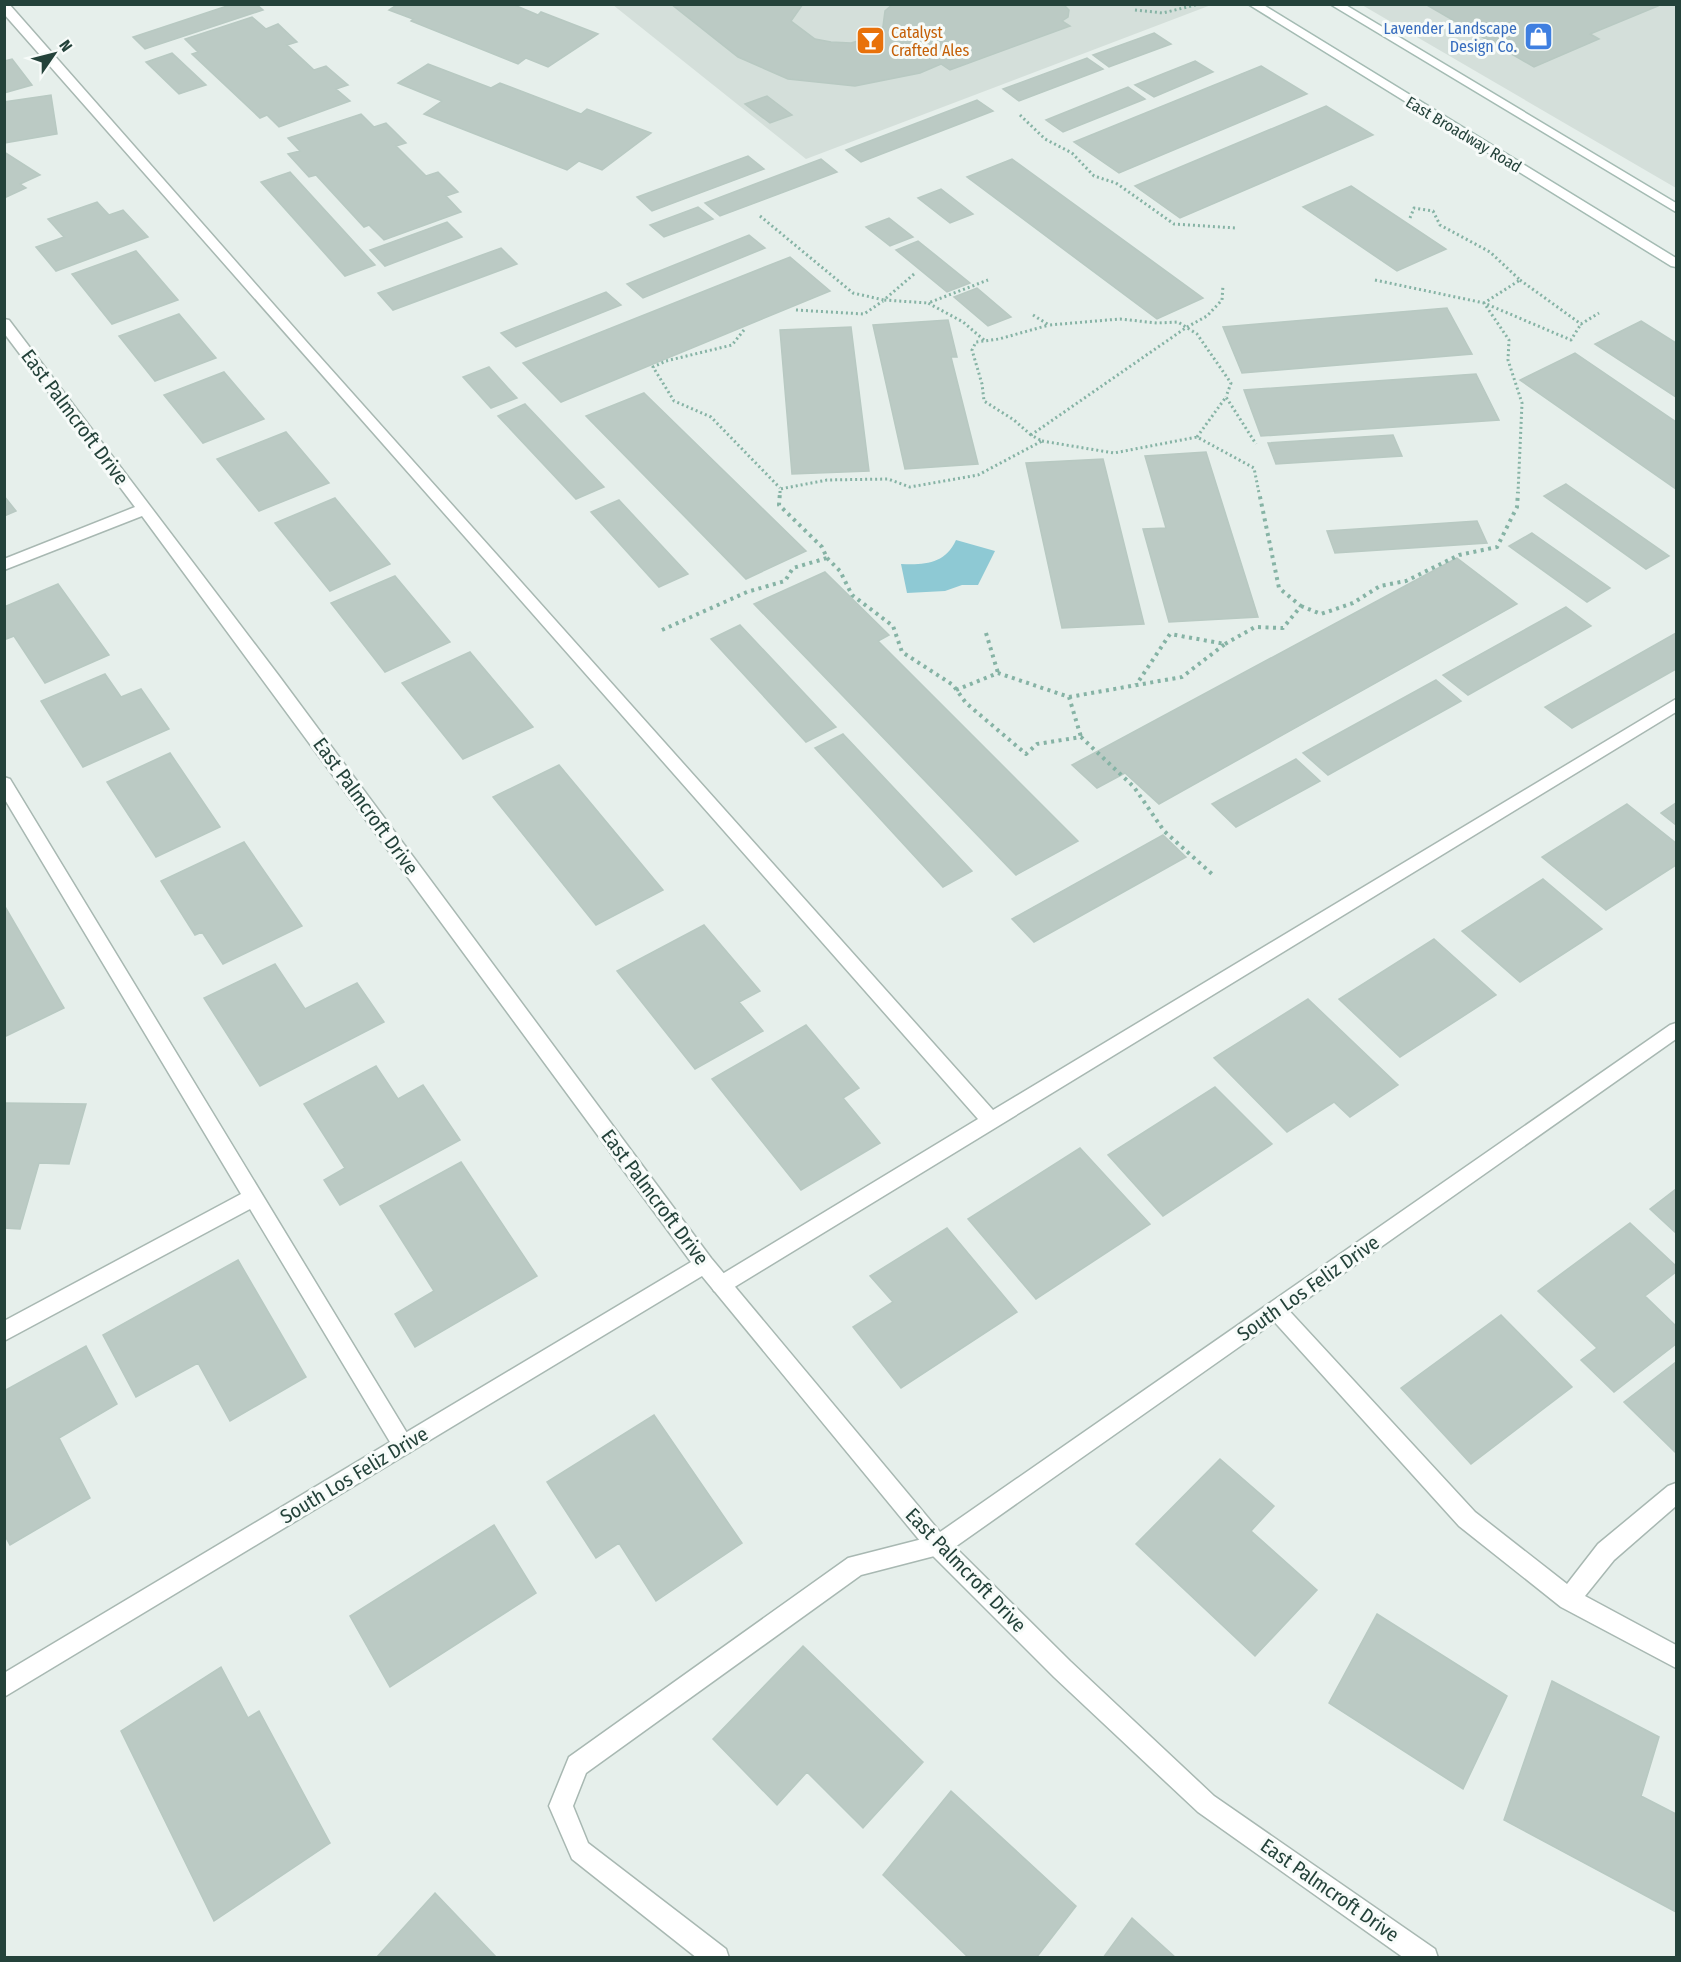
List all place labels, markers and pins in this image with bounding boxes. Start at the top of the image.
place label: Lavender Landscape Design Co. [1384,19,1517,56]
shop icon: Lavender Landscape Design Co. [1522,21,1554,53]
place label: Catalyst Crafted Ales [891,23,969,60]
bar icon: Catalyst Crafted Ales [854,25,886,57]

